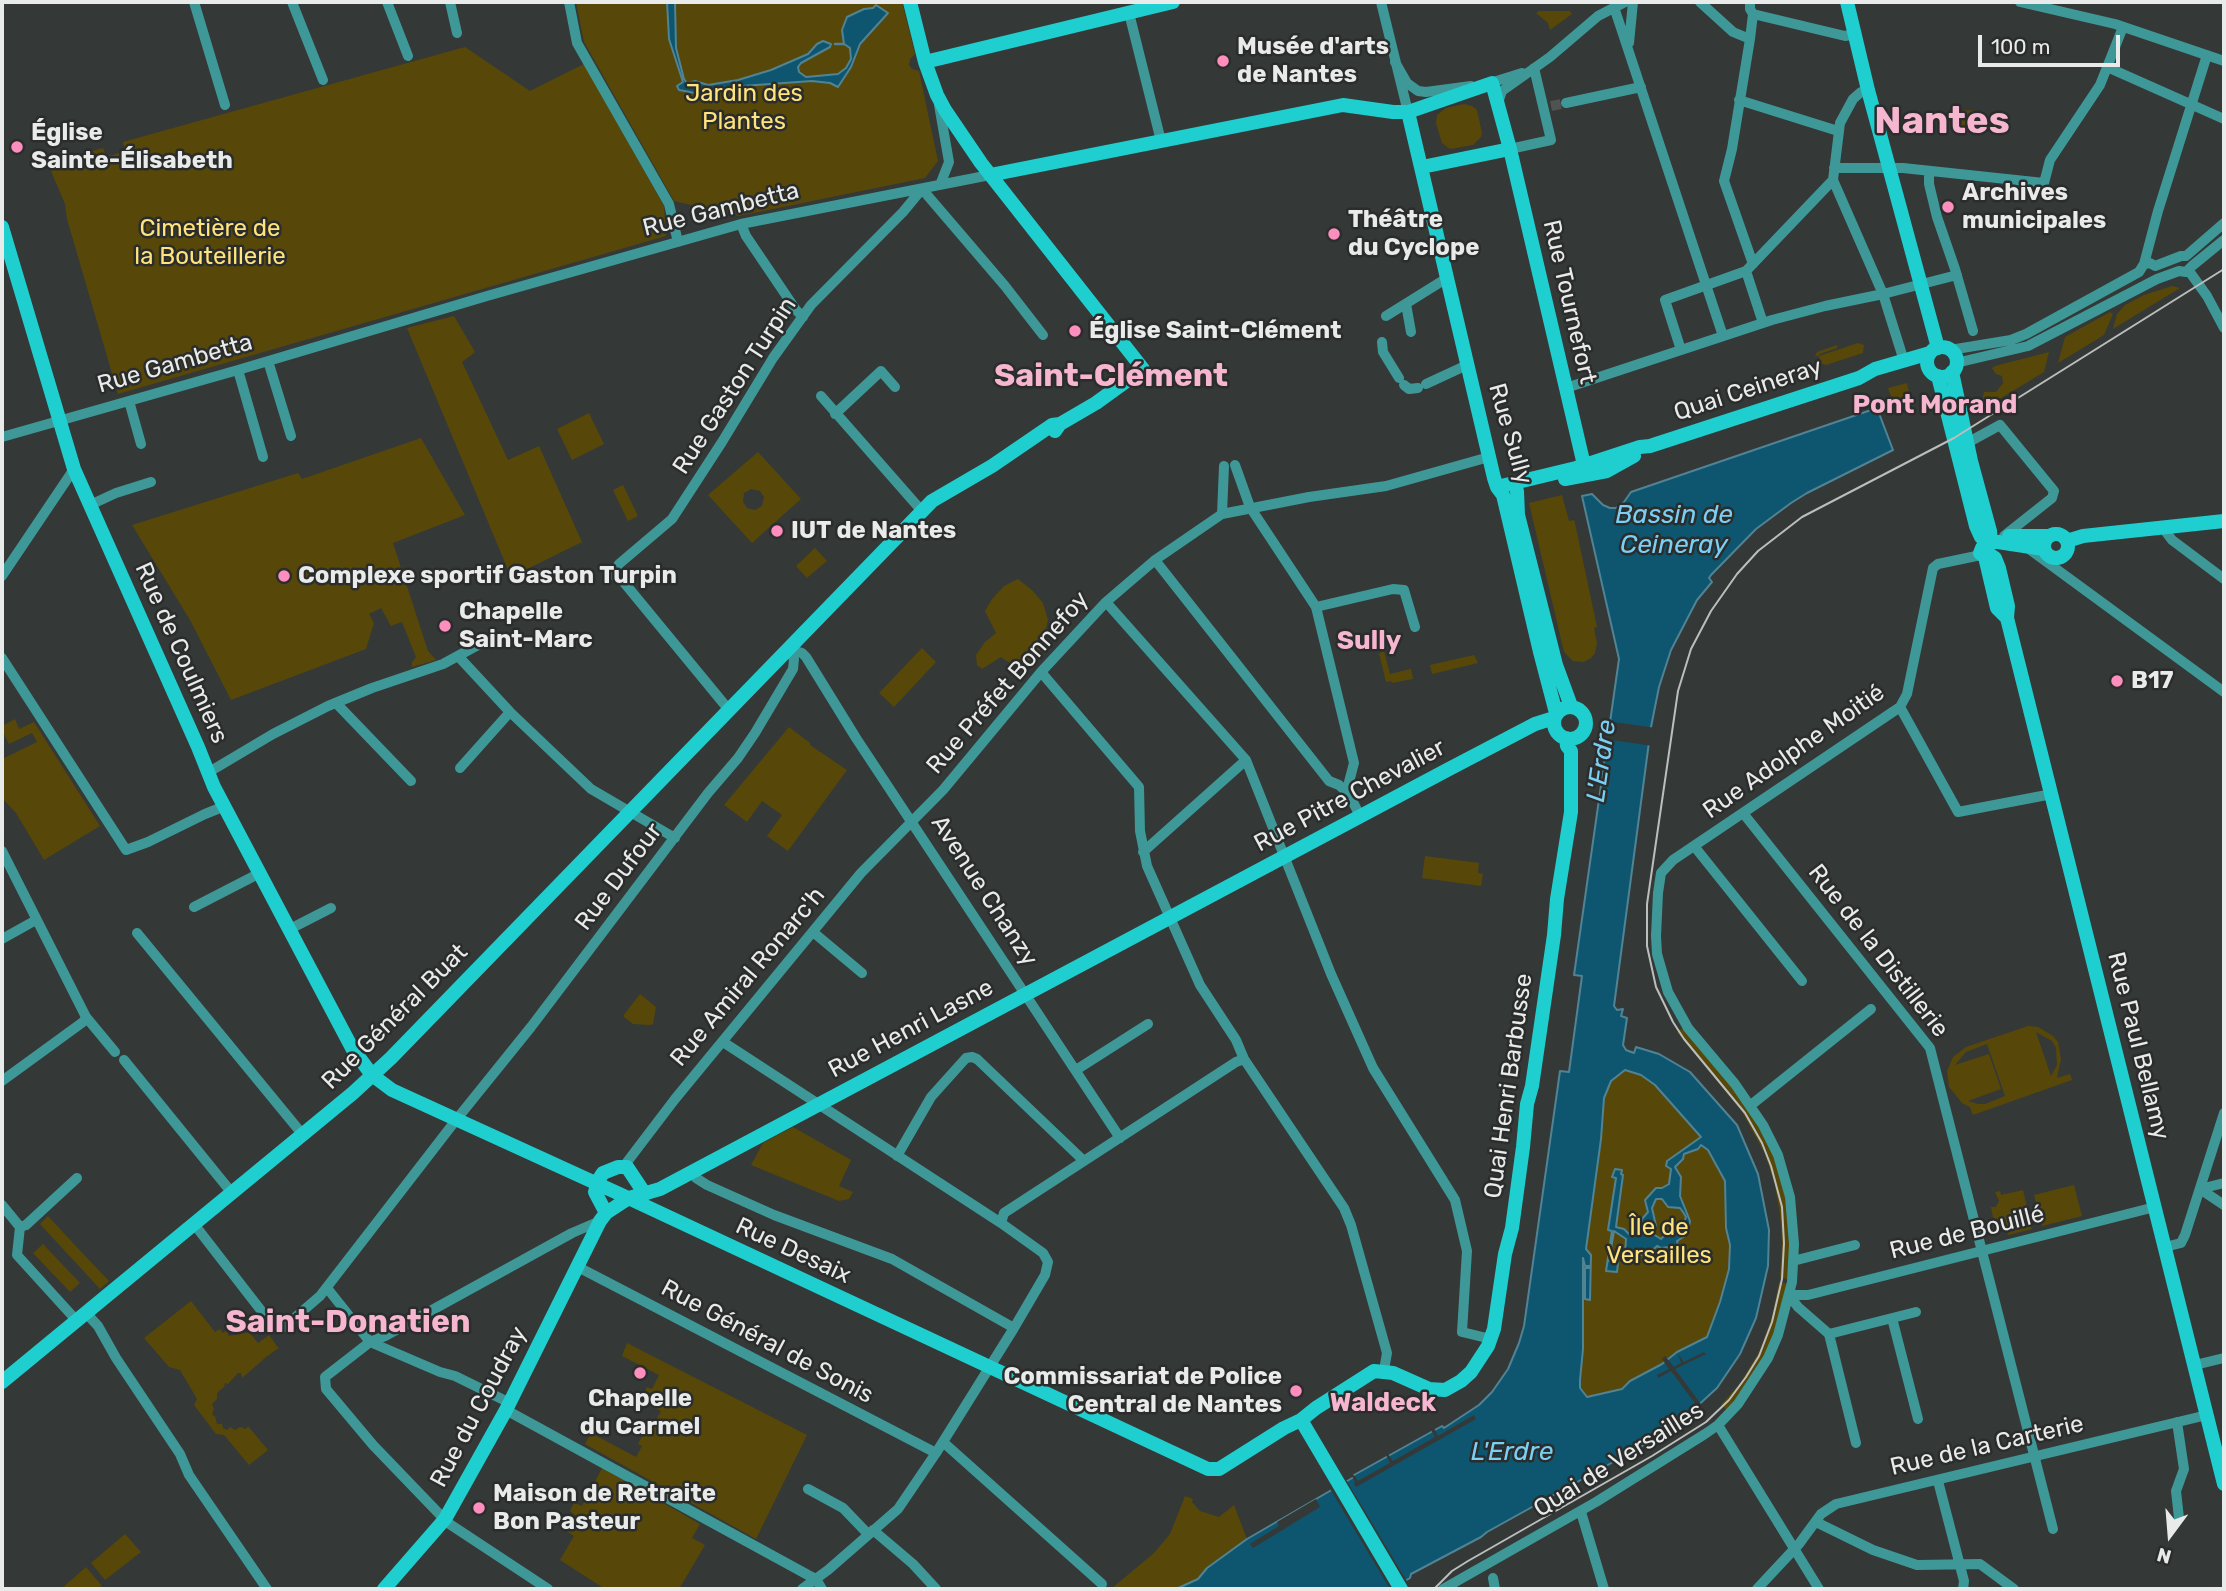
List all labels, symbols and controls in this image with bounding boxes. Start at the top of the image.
scale bar [1981,21,2123,65]
place label: Musée d'arts de Nantes [1237,33,1389,89]
text: 100 m [1991,34,2050,59]
marker: Musée d'arts de Nantes [1215,53,1231,69]
park label: Jardin des Plantes [685,80,803,136]
district label: Nantes [1874,99,2010,145]
place label: Église Sainte-Élisabeth [31,119,233,175]
marker: Église Sainte-Élisabeth [9,139,25,155]
street label: Rue Gambetta [640,177,802,243]
place label: Archives municipales [1962,179,2106,235]
marker: Archives municipales [1940,199,1956,215]
place label: Théâtre du Cyclope [1348,206,1479,262]
park label: Cimetière de la Bouteillerie [134,215,286,271]
street label: Rue Tournefort [1536,217,1602,387]
marker: Théâtre du Cyclope [1326,226,1342,242]
street label: Rue Gaston Turpin [667,292,803,480]
place label: Église Saint-Clément [1089,317,1341,345]
marker: Église Saint-Clément [1067,323,1083,339]
street label: Rue Gambetta [94,328,256,400]
street label: Quai Ceineray [1670,353,1826,427]
district label: Saint-Clément [994,358,1228,396]
street label: Rue Sully [1482,380,1538,488]
district label: Pont Morand [1852,389,2018,421]
water label: Bassin de Ceineray [1615,499,1733,560]
place label: IUT de Nantes [791,517,956,545]
marker: IUT de Nantes [769,523,785,539]
street label: Rue de Coulmiers [128,558,234,748]
place label: Complexe sportif Gaston Turpin [298,562,677,590]
marker: Complexe sportif Gaston Turpin [276,568,292,584]
street label: Rue Préfet Bonnefoy [921,586,1095,780]
place label: Chapelle Saint-Marc [459,598,593,654]
marker: Chapelle Saint-Marc [437,618,453,634]
district label: Sully [1337,625,1401,657]
place label: B17 [2131,667,2174,695]
marker: B17 [2109,673,2125,689]
street label: Rue Adolphe Moitié [1698,679,1890,825]
water label: L'Erdre [1581,718,1623,804]
street label: Rue Pitre Chevalier [1250,733,1450,859]
street label: Avenue Chanzy [925,810,1043,972]
street label: Rue Dufour [569,818,669,936]
street label: Rue de la Distillerie [1802,859,1954,1043]
street label: Rue Amiral Ronarc'h [665,882,831,1072]
street label: Rue Général Buat [316,938,474,1096]
street label: Rue Paul Bellamy [2101,949,2175,1143]
street label: Quai Henri Barbusse [1479,972,1539,1200]
street label: Rue Henri Lasne [824,973,998,1085]
street label: Rue de Bouillé [1887,1200,2047,1266]
street label: Rue Desaix [731,1212,855,1290]
park label: Île de Versailles [1606,1214,1712,1270]
street label: Rue Général de Sonis [656,1274,878,1410]
district label: Saint-Donatien [225,1304,471,1342]
street label: Rue du Coudray [425,1322,533,1492]
place label: Commissariat de Police Central de Nantes [1003,1363,1282,1419]
marker: Chapelle du Carmel [632,1365,648,1381]
marker: Commissariat de Police Central de Nantes [1288,1383,1304,1399]
place label: Chapelle du Carmel [580,1385,700,1441]
district label: Waldeck [1330,1387,1436,1419]
street label: Quai de Versailles [1529,1396,1709,1524]
street label: Rue de la Carterie [1887,1410,2087,1482]
water label: L'Erdre [1471,1436,1553,1468]
place label: Maison de Retraite Bon Pasteur [493,1480,716,1536]
marker: Maison de Retraite Bon Pasteur [471,1500,487,1516]
north arrow [2135,1500,2205,1570]
text: N [2154,1543,2174,1569]

